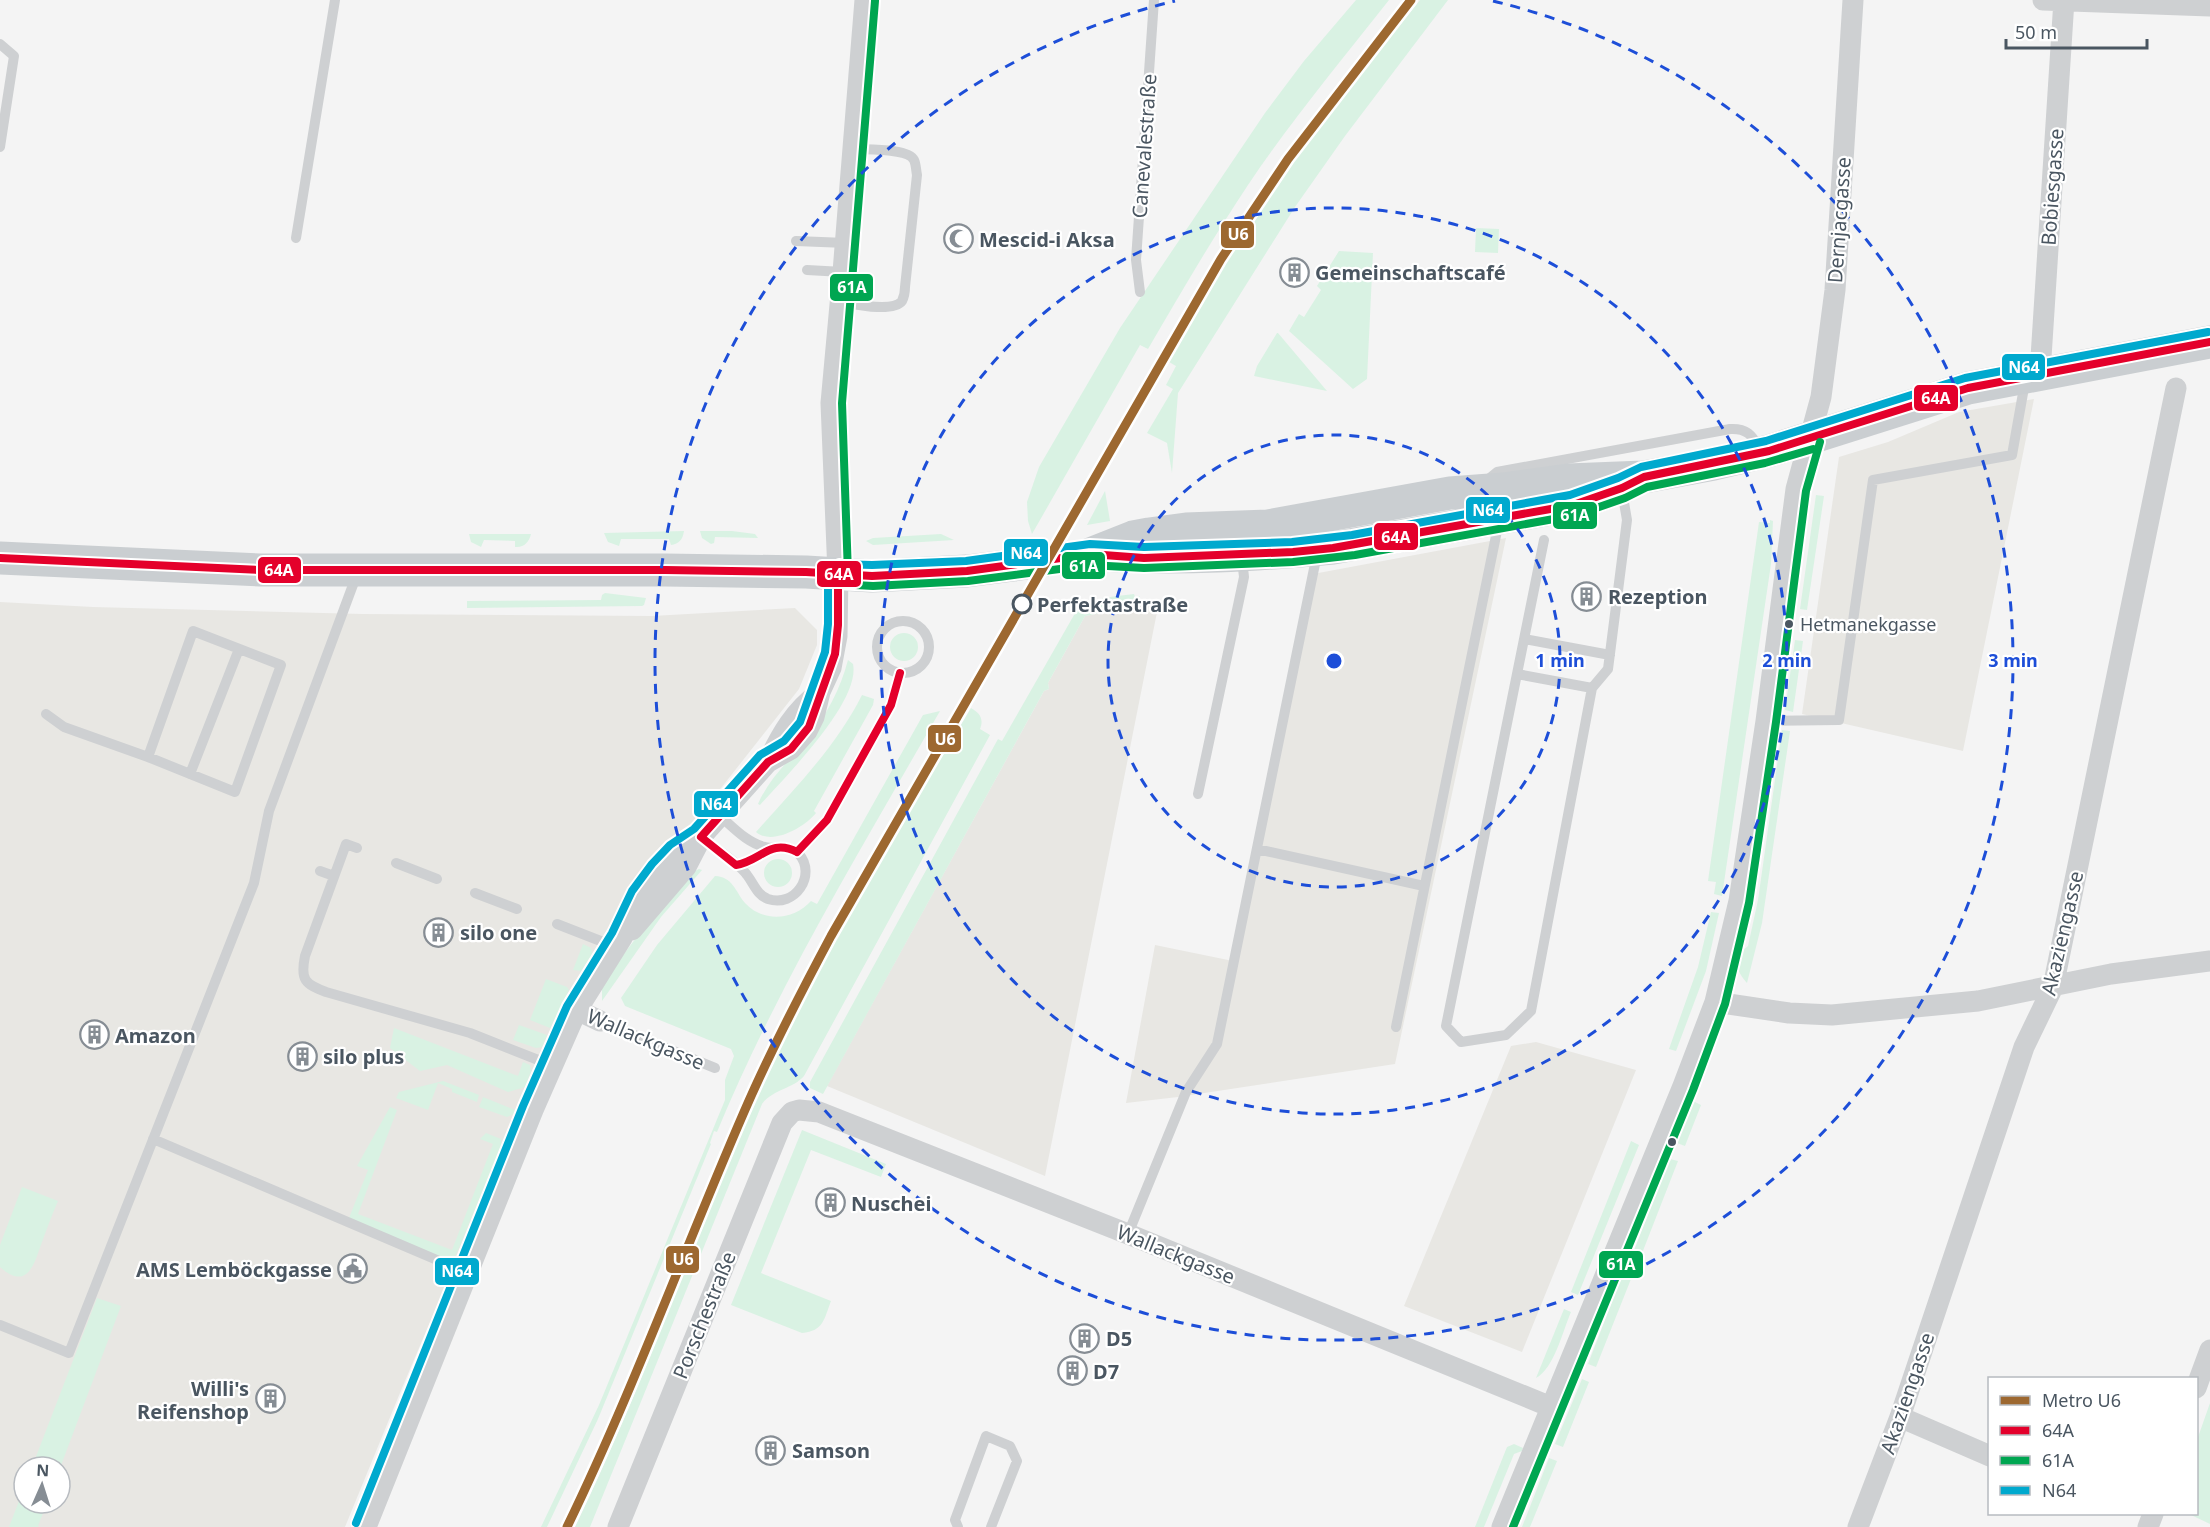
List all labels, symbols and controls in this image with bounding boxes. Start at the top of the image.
scale bar [2006,12,2147,50]
text: 50 m [2015,20,2057,44]
street label: Canevalestraße [1125,73,1163,219]
street label: Bobiesgasse [2034,128,2070,246]
street label: Dernjacgasse [1821,156,1857,284]
line badge: U6 [1220,220,1255,249]
mosque icon: Mescid-i Aksa [942,223,974,255]
text: U6 [1227,223,1249,245]
place label: Mescid-i Aksa [979,226,1115,253]
building icon: Gemeinschaftscafé [1278,256,1310,288]
place label: Gemeinschaftscafé [1315,259,1506,286]
line badge: 61A [829,273,874,302]
text: 61A [837,276,868,298]
line badge: N64 [2001,353,2046,381]
text: N64 [2008,356,2040,378]
line badge: 64A [1913,384,1959,412]
text: 64A [1921,387,1952,409]
line badge: N64 [1465,496,1511,524]
text: N64 [1472,499,1504,521]
line badge: 61A [1552,501,1598,530]
text: 61A [1560,504,1591,526]
line badge: 64A [1373,522,1419,551]
text: 64A [1381,526,1412,548]
line badge: N64 [1003,538,1049,567]
text: N64 [1010,542,1042,564]
line badge: 61A [1061,551,1106,580]
text: 61A [1069,555,1100,577]
line badge: 64A [257,556,302,584]
text: 64A [264,559,295,581]
line badge: 64A [816,560,862,588]
text: 64A [824,563,855,585]
building icon: Rezeption [1571,580,1603,612]
place label: Rezeption [1608,583,1707,610]
place label: Perfektastraße [1037,591,1188,618]
marker: Perfektastraße [1012,594,1032,614]
place label: Hetmanekgasse [1800,612,1936,636]
marker: Hetmanekgasse [1783,618,1795,630]
text: 1 min [1535,648,1585,672]
text: 2 min [1762,648,1812,672]
text: 3 min [1988,648,2038,672]
centre of rings [1324,651,1344,671]
line badge: U6 [927,724,962,753]
text: U6 [934,728,956,750]
line badge: N64 [693,790,739,818]
text: N64 [700,793,732,815]
street label: Akaziengasse [2035,868,2089,998]
building icon: silo one [423,916,455,948]
place label: silo one [460,919,537,946]
street label: Wallackgasse [583,1002,709,1076]
building icon: Amazon [78,1019,110,1051]
place label: Amazon [115,1022,196,1049]
building icon: silo plus [286,1040,318,1072]
place label: silo plus [323,1043,404,1070]
unlabelled marker [1666,1136,1678,1148]
building icon: Nuschei [814,1187,846,1219]
place label: Nuschei [851,1190,932,1217]
street label: Wallackgasse [1113,1218,1239,1290]
line badge: U6 [665,1245,700,1274]
street label: Porschestraße [666,1247,742,1383]
text: U6 [672,1248,694,1270]
line badge: 61A [1598,1250,1644,1279]
public building icon: AMS Lemböckgasse [337,1253,369,1285]
text: 61A [1606,1253,1637,1275]
place label: AMS Lemböckgasse [136,1256,332,1283]
line badge: N64 [434,1257,480,1286]
text: N64 [441,1260,473,1282]
building icon: D5 [1069,1322,1101,1354]
place label: D5 [1106,1325,1132,1352]
street label: Akaziengasse [1874,1329,1940,1457]
building icon: D7 [1056,1355,1088,1387]
place label: D7 [1093,1358,1119,1385]
place label: Willi's Reifenshop [137,1375,249,1425]
legend [1988,1377,2198,1515]
building icon: Willi's Reifenshop [254,1383,286,1415]
text: Metro U6 [2042,1388,2121,1412]
text: 64A [2042,1418,2075,1442]
building icon: Samson [755,1434,787,1466]
place label: Samson [792,1437,870,1464]
text: 61A [2042,1448,2075,1472]
north arrow [12,1455,72,1515]
text: N [36,1459,50,1481]
text: N64 [2042,1478,2076,1502]

